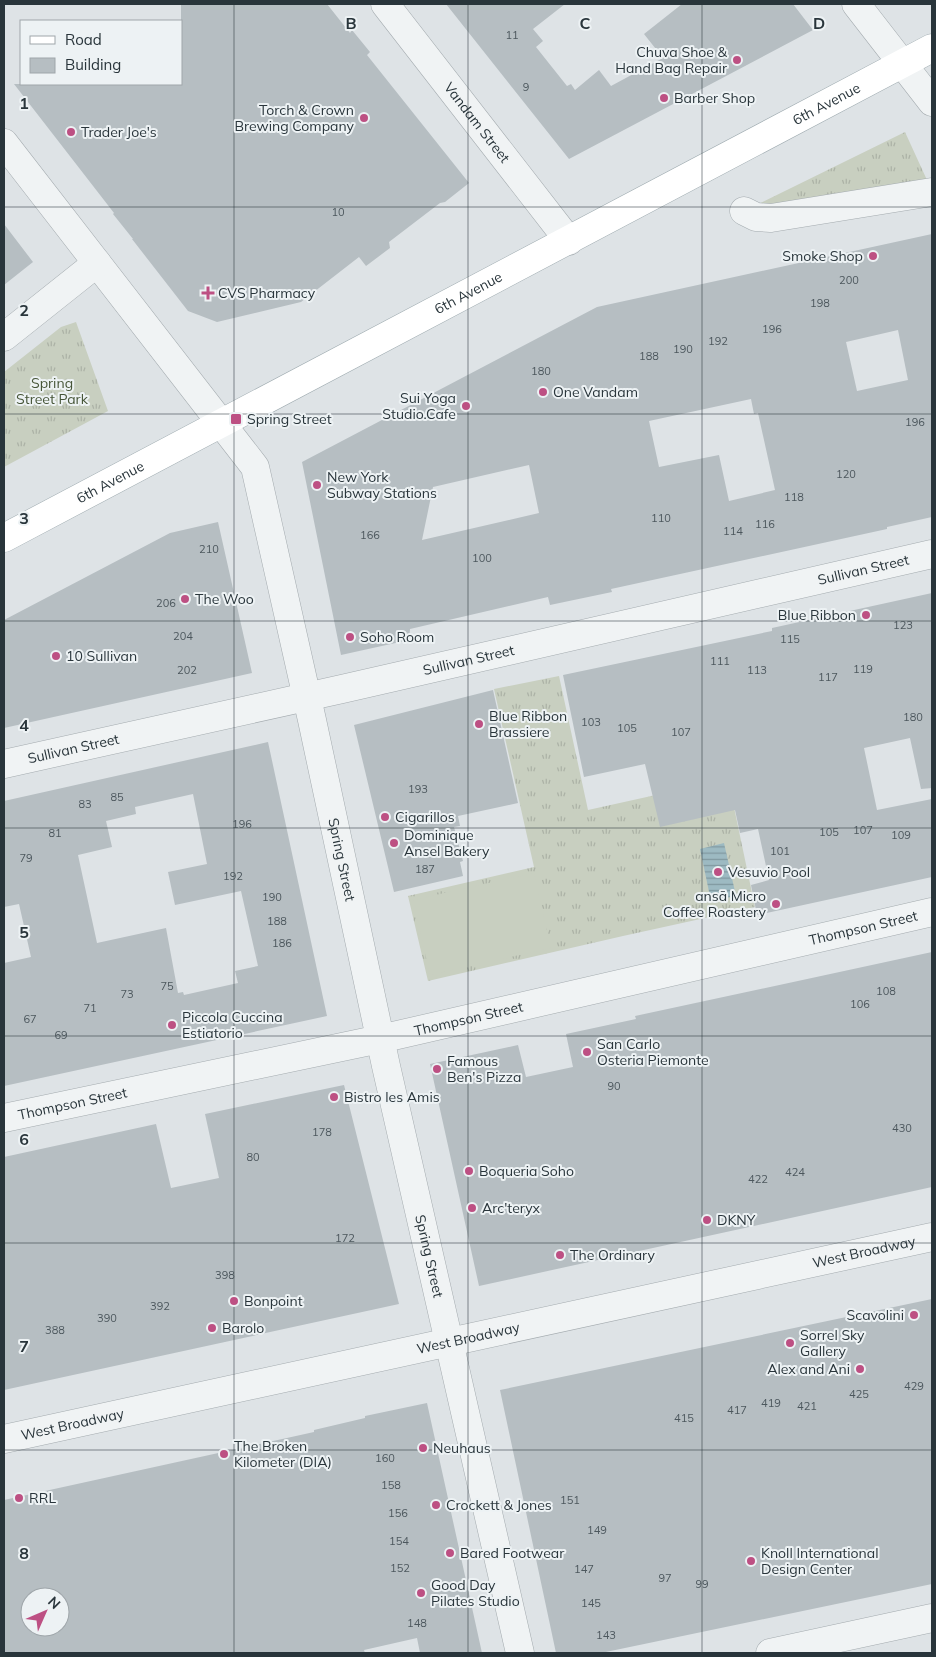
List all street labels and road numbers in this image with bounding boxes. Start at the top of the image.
street label: Vandam Street [440,79,514,166]
street label: 6th Avenue [789,79,863,129]
street label: 6th Avenue [431,268,505,318]
street label: 6th Avenue [73,457,147,507]
street label: Sullivan Street [816,551,911,589]
street label: Sullivan Street [421,641,516,679]
street label: Sullivan Street [26,730,121,767]
street label: Spring Street [324,816,360,903]
street label: Thompson Street [807,907,919,949]
street label: Thompson Street [412,997,525,1040]
street label: Thompson Street [16,1083,129,1124]
street label: Spring Street [411,1213,448,1299]
street label: West Broadway [811,1232,918,1272]
street label: West Broadway [415,1318,522,1358]
street label: West Broadway [19,1404,126,1444]

